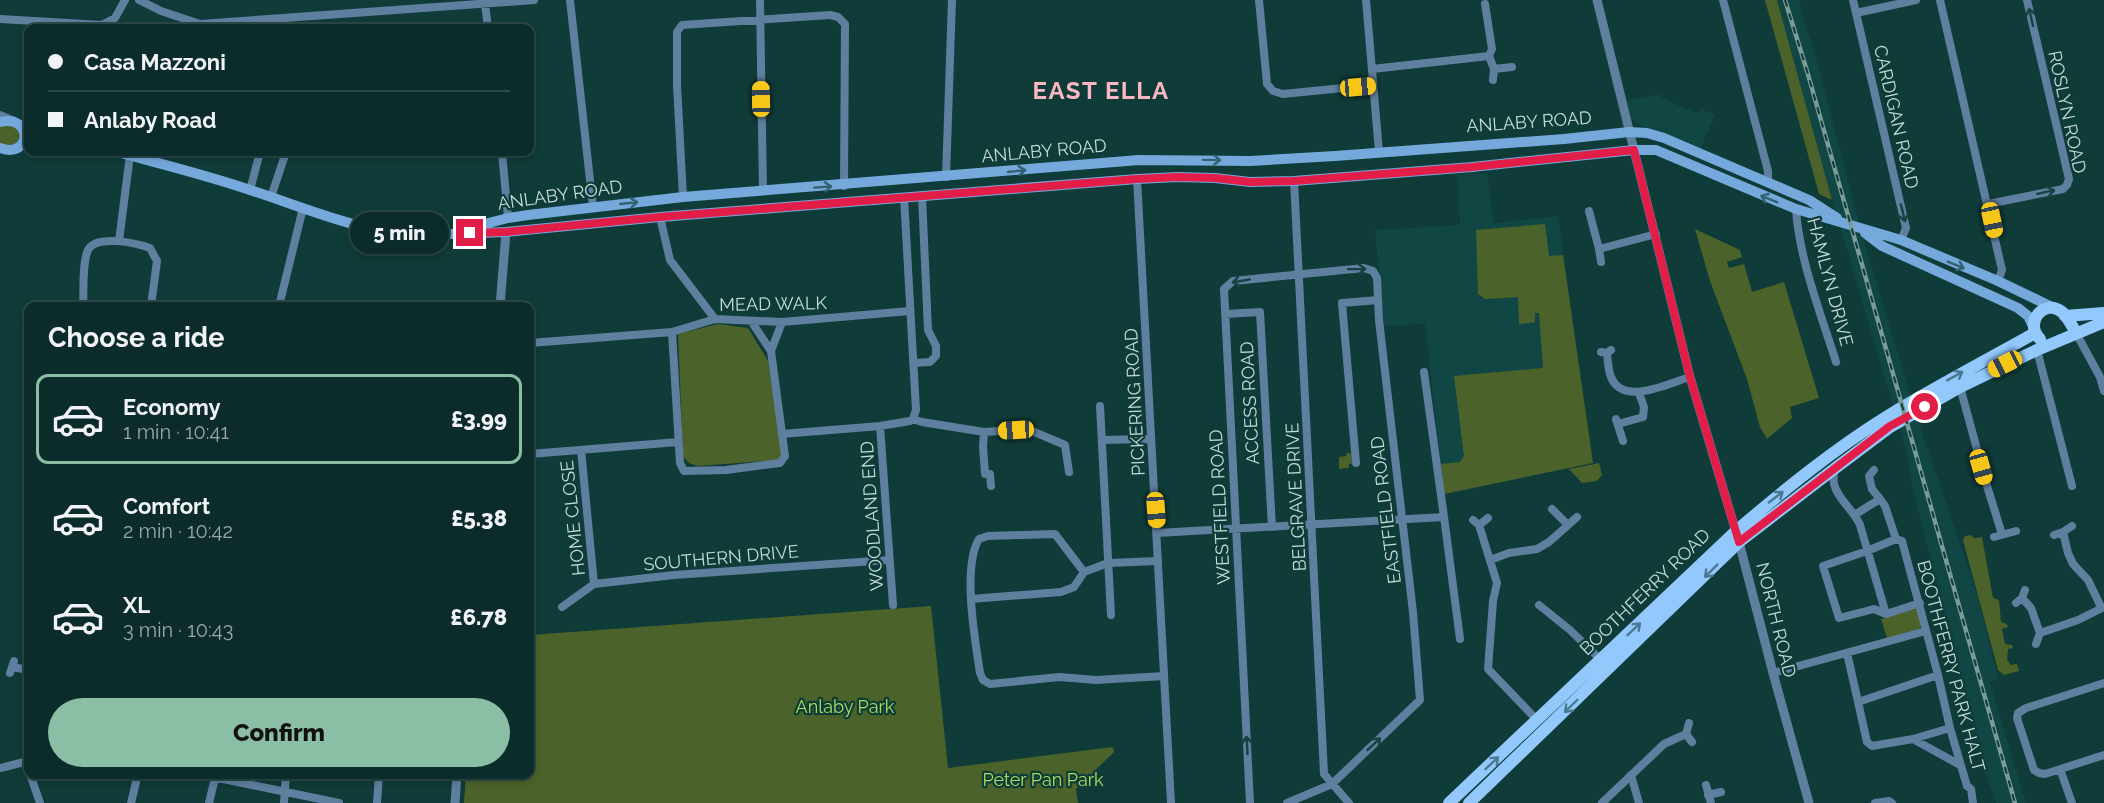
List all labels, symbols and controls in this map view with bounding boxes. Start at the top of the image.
one-way arrow [2025,8,2037,27]
street label: CARDIGAN ROAD [1870,43,1923,191]
text: Casa Mazzoni [84,49,226,75]
street label: ROSLYN ROAD [2044,49,2091,175]
district label: EAST ELLA [1032,76,1170,105]
car [1339,76,1377,98]
car [752,81,770,117]
text: Anlaby Road [84,107,216,133]
street label: ANLABY ROAD [1466,107,1593,136]
street label: ANLABY ROAD [980,135,1108,166]
one-way arrow [1201,154,1221,166]
one-way arrow [1007,165,1027,176]
street label: ANLABY ROAD [496,175,624,214]
one-way arrow [812,181,832,192]
one-way arrow [2035,186,2055,197]
one-way arrow [1760,193,1778,204]
one-way arrow [618,197,638,208]
car [1979,201,2005,239]
one-way arrow [1897,203,1909,222]
callout: 5 min [350,212,449,254]
street label: HAMLYN DRIVE [1803,215,1858,348]
route end [456,219,483,246]
text: 5 min [373,221,426,245]
one-way arrow [1947,260,1965,271]
one-way arrow [1347,263,1366,275]
one-way arrow [1232,275,1251,286]
street label: MEAD WALK [719,292,827,315]
text: Choose a ride [48,322,224,353]
street label: PICKERING ROAD [1120,327,1149,476]
street label: ACCESS ROAD [1236,341,1263,465]
car [1985,348,2025,380]
one-way arrow [1946,370,1963,382]
icon: car [51,392,105,446]
route start [1911,393,1938,420]
text: Economy [123,394,221,420]
text: £3.99 [451,406,507,432]
text: 1 min · 10:41 [123,420,229,444]
car [998,420,1034,440]
street label: BELGRAVE DRIVE [1281,422,1310,572]
street label: WESTFIELD ROAD [1205,429,1234,585]
street label: EASTFIELD ROAD [1366,435,1405,585]
street label: WOODLAND END [856,440,887,592]
car [1967,447,1995,487]
street label: HOME CLOSE [556,459,589,577]
one-way arrow [1768,490,1784,503]
icon: car [51,491,105,545]
car [1146,491,1166,529]
text: Comfort [123,493,210,519]
text: £5.38 [451,505,507,531]
text: 2 min · 10:42 [123,519,233,543]
street label: BOOTHFERRY ROAD [1575,524,1714,659]
street label: SOUTHERN DRIVE [642,540,799,575]
street label: BOOTHFERRY PARK HALT [1913,558,1990,774]
street label: NORTH ROAD [1752,560,1801,680]
one-way arrow [1704,563,1719,578]
icon: car [51,590,105,644]
text: XL [123,592,150,618]
text: £6.78 [450,604,507,630]
text: 3 min · 10:43 [123,618,233,642]
one-way arrow [1626,622,1641,637]
park label: Anlaby Park [796,696,895,717]
button: Confirm [48,698,510,767]
one-way arrow [1563,699,1578,713]
one-way arrow [1242,735,1253,755]
one-way arrow [1367,736,1382,751]
one-way arrow [1484,756,1499,770]
park label: Peter Pan Park [982,769,1104,790]

